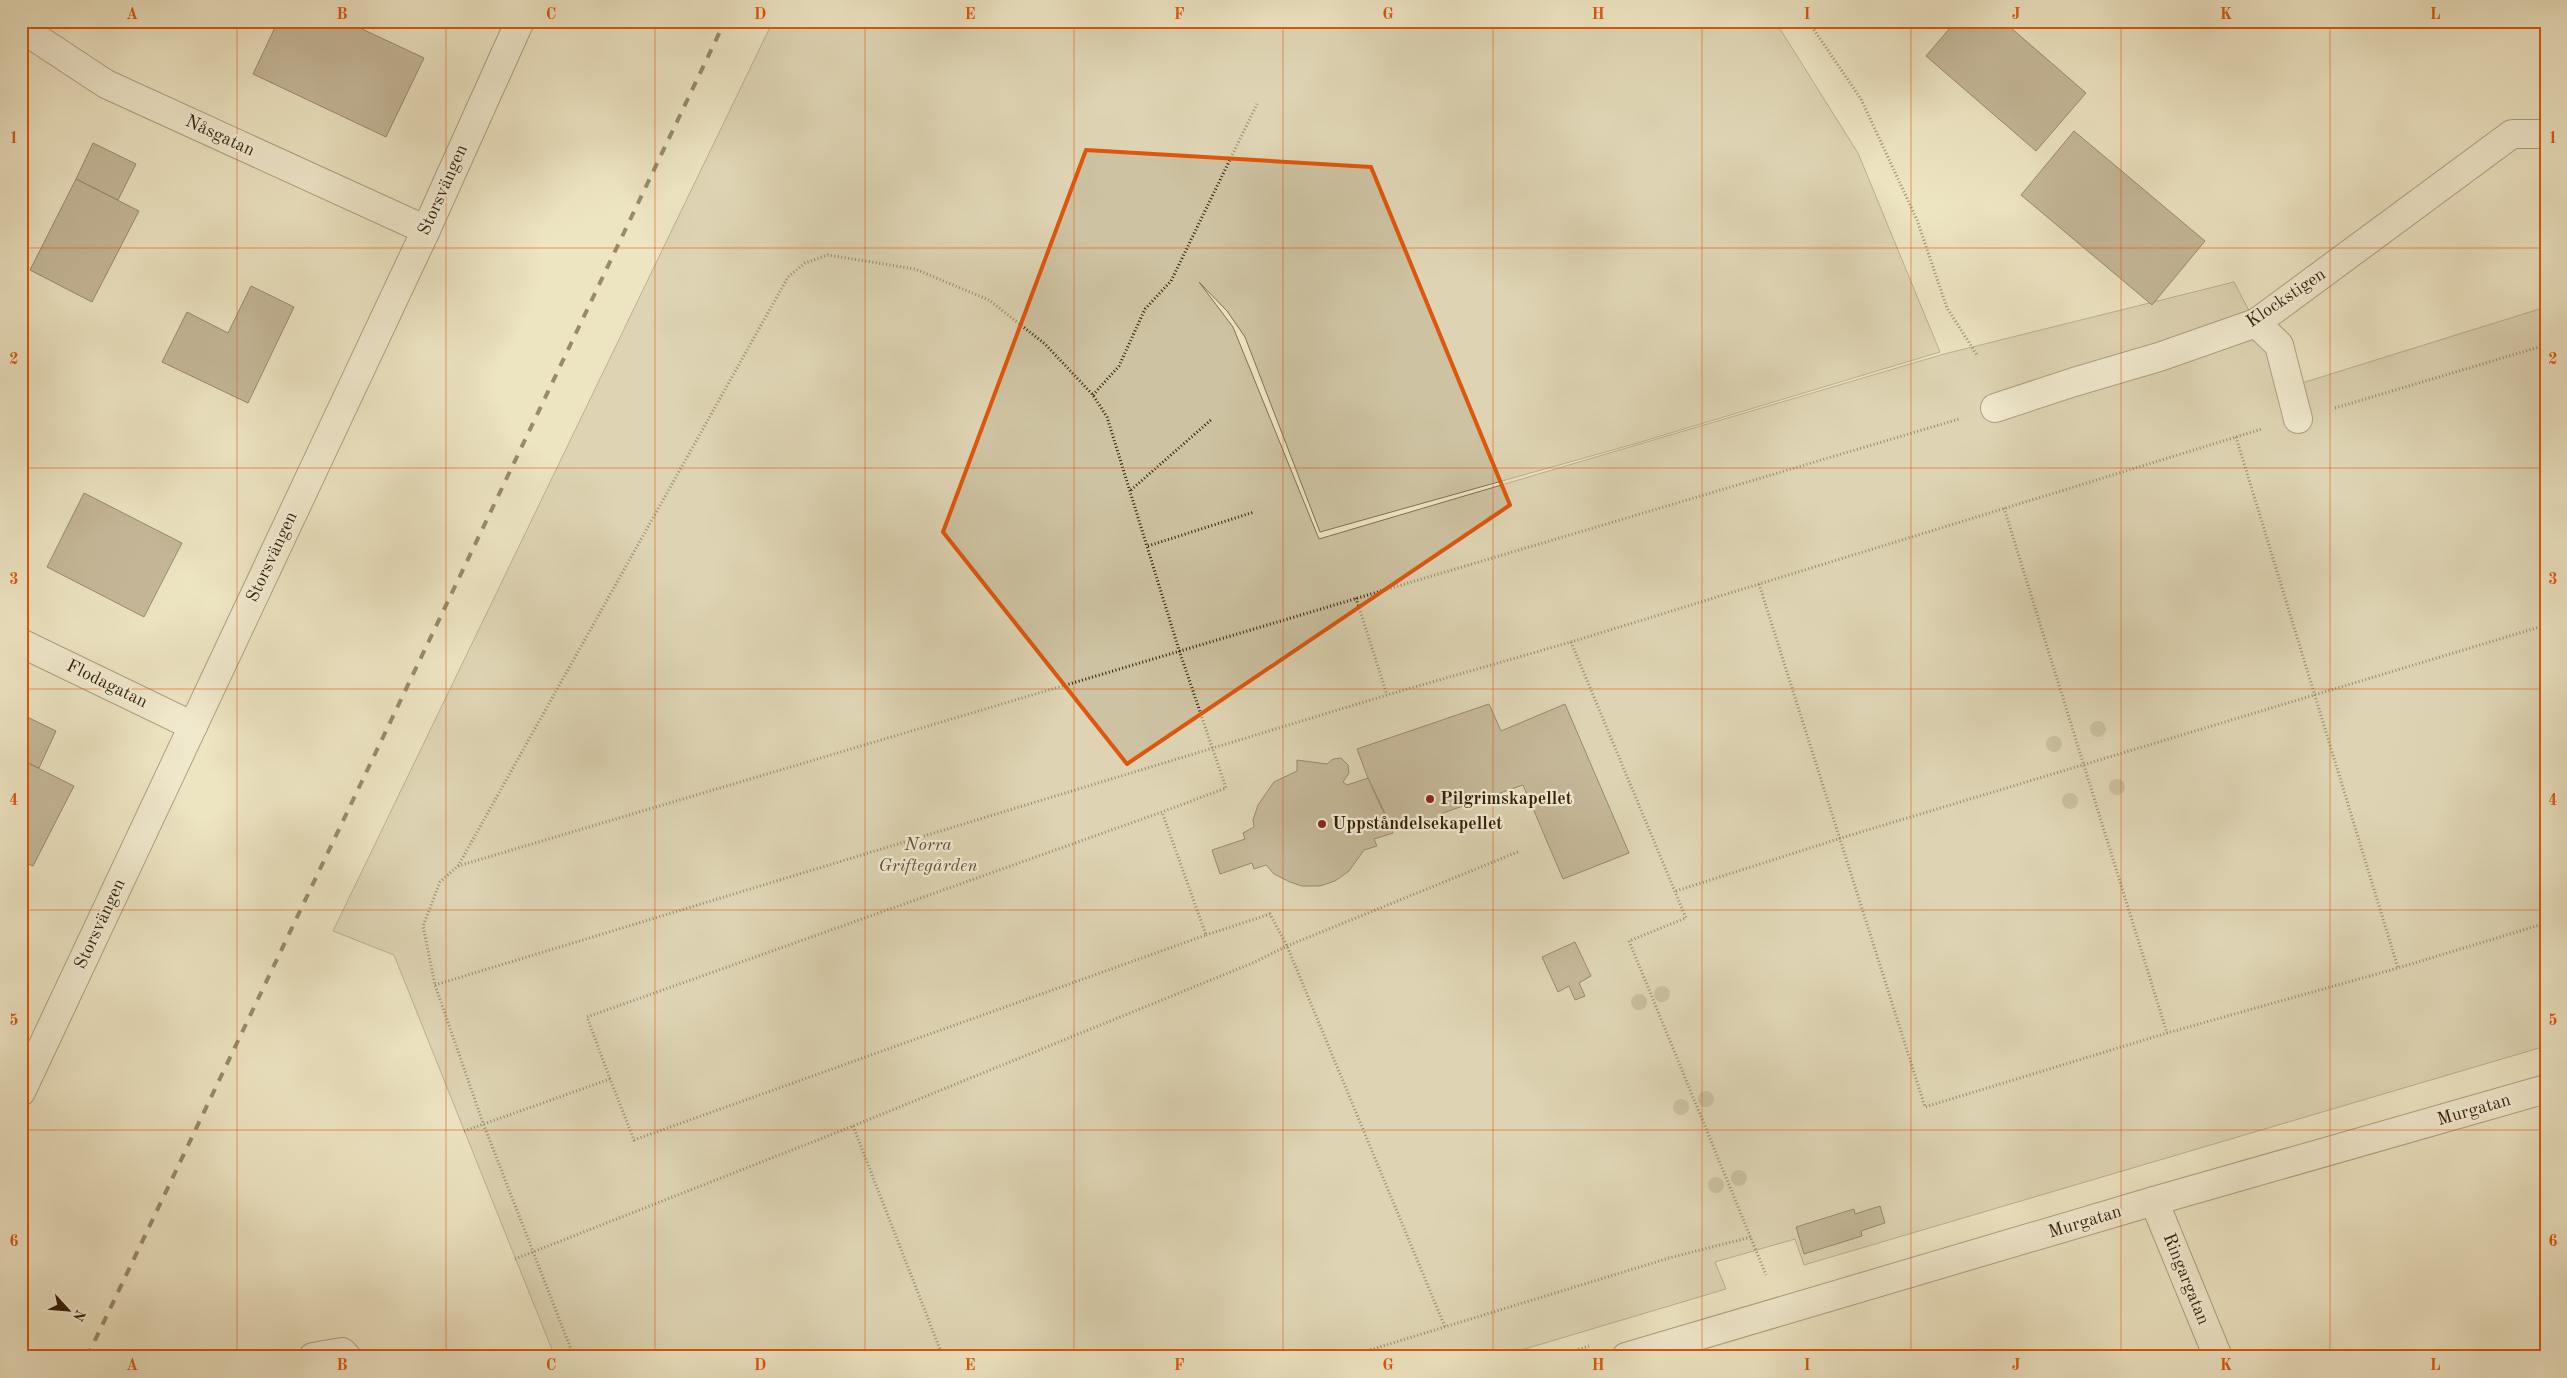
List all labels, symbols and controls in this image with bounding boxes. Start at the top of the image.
text: A [126,7,138,23]
text: B [336,7,348,23]
text: C [546,7,556,23]
text: D [754,7,766,23]
text: E [964,7,976,23]
text: F [1174,7,1185,23]
text: G [1382,7,1394,23]
text: H [1591,7,1605,23]
text: I [1803,7,1811,23]
text: J [2012,7,2021,23]
text: K [2220,7,2232,23]
text: L [2430,7,2441,23]
street label: Nåsgatan [183,112,258,160]
text: 1 [9,131,19,147]
text: 1 [2548,131,2558,147]
street label: Storsvängen [415,142,471,238]
street label: Klockstigen [2243,265,2329,331]
text: 2 [9,352,19,368]
text: 2 [2548,352,2558,368]
street label: Storsvängen [243,509,301,605]
text: 3 [9,572,19,588]
text: 3 [2548,572,2558,588]
street label: Flodagatan [64,657,151,711]
place label: Pilgrimskapellet [1440,790,1573,808]
text: 4 [9,793,19,809]
marker: Pilgrimskapellet [1424,793,1436,805]
text: 4 [2548,793,2558,809]
place label: Uppståndelsekapellet [1332,815,1503,833]
marker: Uppståndelsekapellet [1316,818,1328,830]
park label: Norra Griftegården [878,836,978,875]
street label: Storsvängen [71,876,129,972]
text: 5 [9,1013,19,1029]
text: 5 [2548,1013,2558,1029]
street label: Murgatan [2435,1091,2513,1129]
street label: Murgatan [2046,1202,2124,1242]
street label: Ringargatan [2159,1231,2213,1328]
text: 6 [9,1234,19,1250]
text: 6 [2548,1234,2558,1250]
north arrow [42,1286,92,1336]
text: N [70,1307,87,1323]
text: A [126,1358,138,1374]
text: B [336,1358,348,1374]
text: C [546,1358,556,1374]
text: D [754,1358,766,1374]
text: E [964,1358,976,1374]
text: F [1174,1358,1185,1374]
text: G [1382,1358,1394,1374]
text: H [1591,1358,1605,1374]
text: I [1803,1358,1811,1374]
text: J [2012,1358,2021,1374]
text: K [2220,1358,2232,1374]
text: L [2430,1358,2441,1374]

